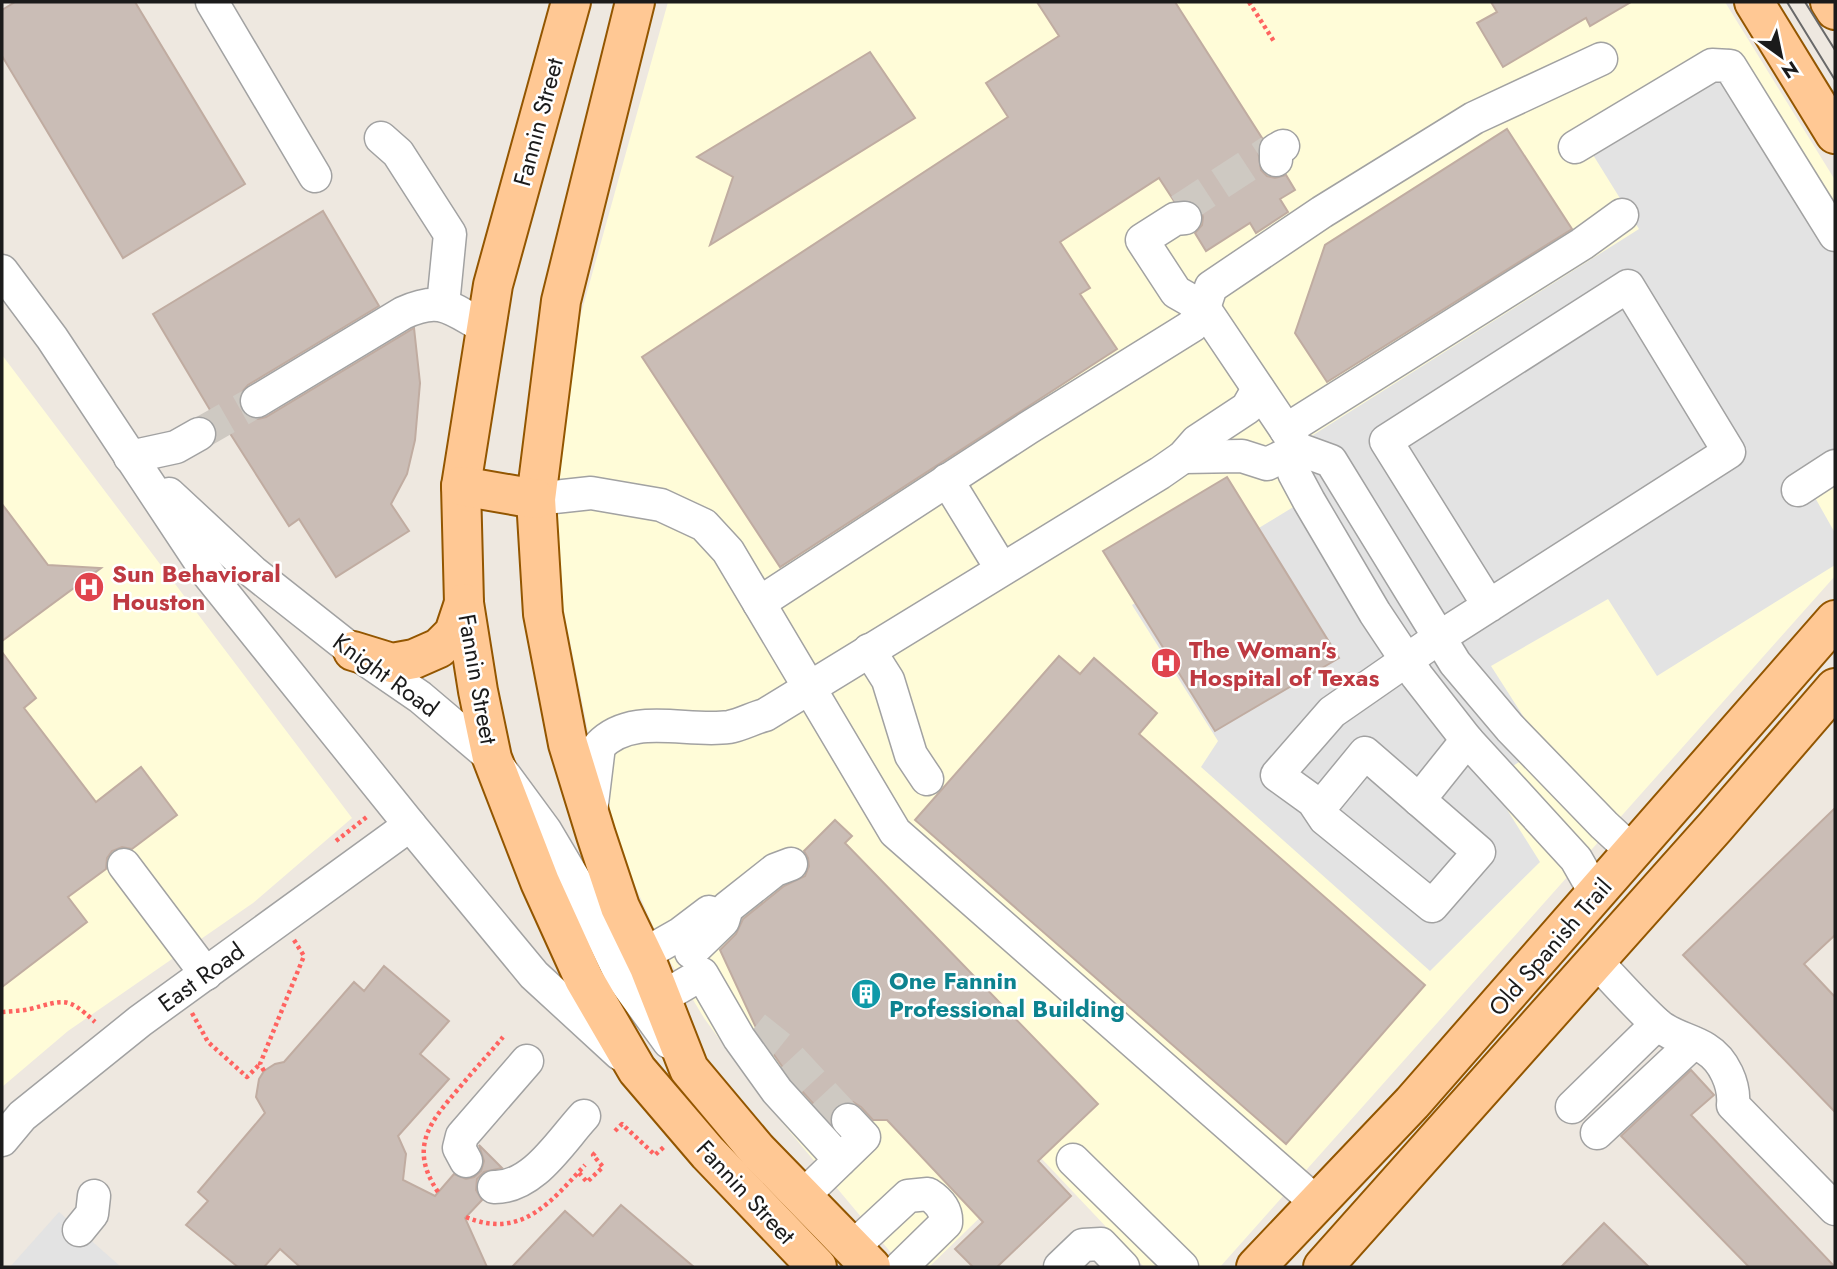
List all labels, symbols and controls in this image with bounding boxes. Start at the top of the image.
north arrow [1746,21,1816,91]
street label: Fannin Street [504,54,572,190]
text: N [1776,54,1804,85]
place label: Sun Behavioral Houston [112,556,281,619]
hospital icon: Sun Behavioral Houston [72,570,106,604]
street label: Fannin Street [449,611,507,747]
street label: Knight Road [326,625,446,725]
place label: The Woman's Hospital of Texas [1189,632,1379,695]
hospital icon: The Woman's Hospital of Texas [1149,646,1183,680]
street label: Old Spanish Trail [1480,870,1620,1024]
street label: East Road [151,934,251,1020]
place label: One Fannin Professional Building [889,963,1125,1026]
building icon: One Fannin Professional Building [849,977,883,1011]
street label: Fannin Street [688,1132,804,1252]

